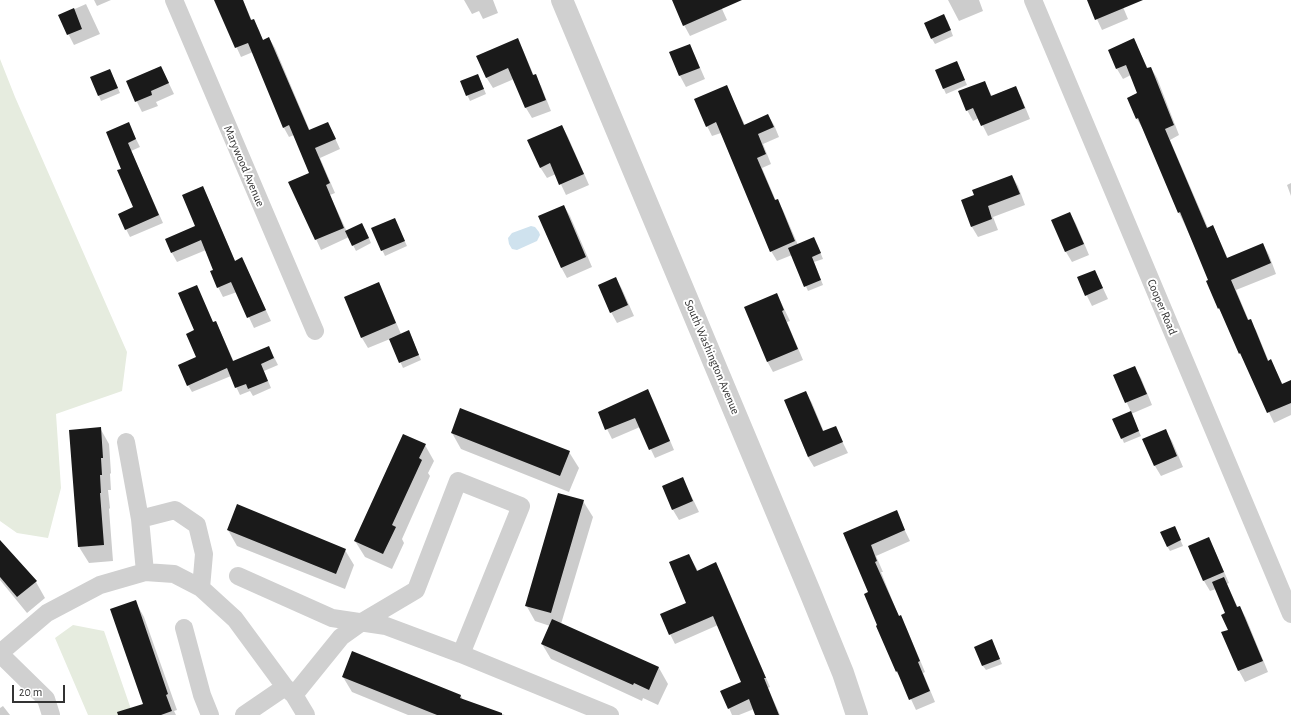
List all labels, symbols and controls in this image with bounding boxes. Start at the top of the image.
street label: Marywood Avenue [220,123,268,209]
street label: Cooper Road [1144,277,1180,337]
street label: South Washington Avenue [681,297,743,417]
scale bar [14,677,67,703]
text: 20 m [19,686,42,698]

